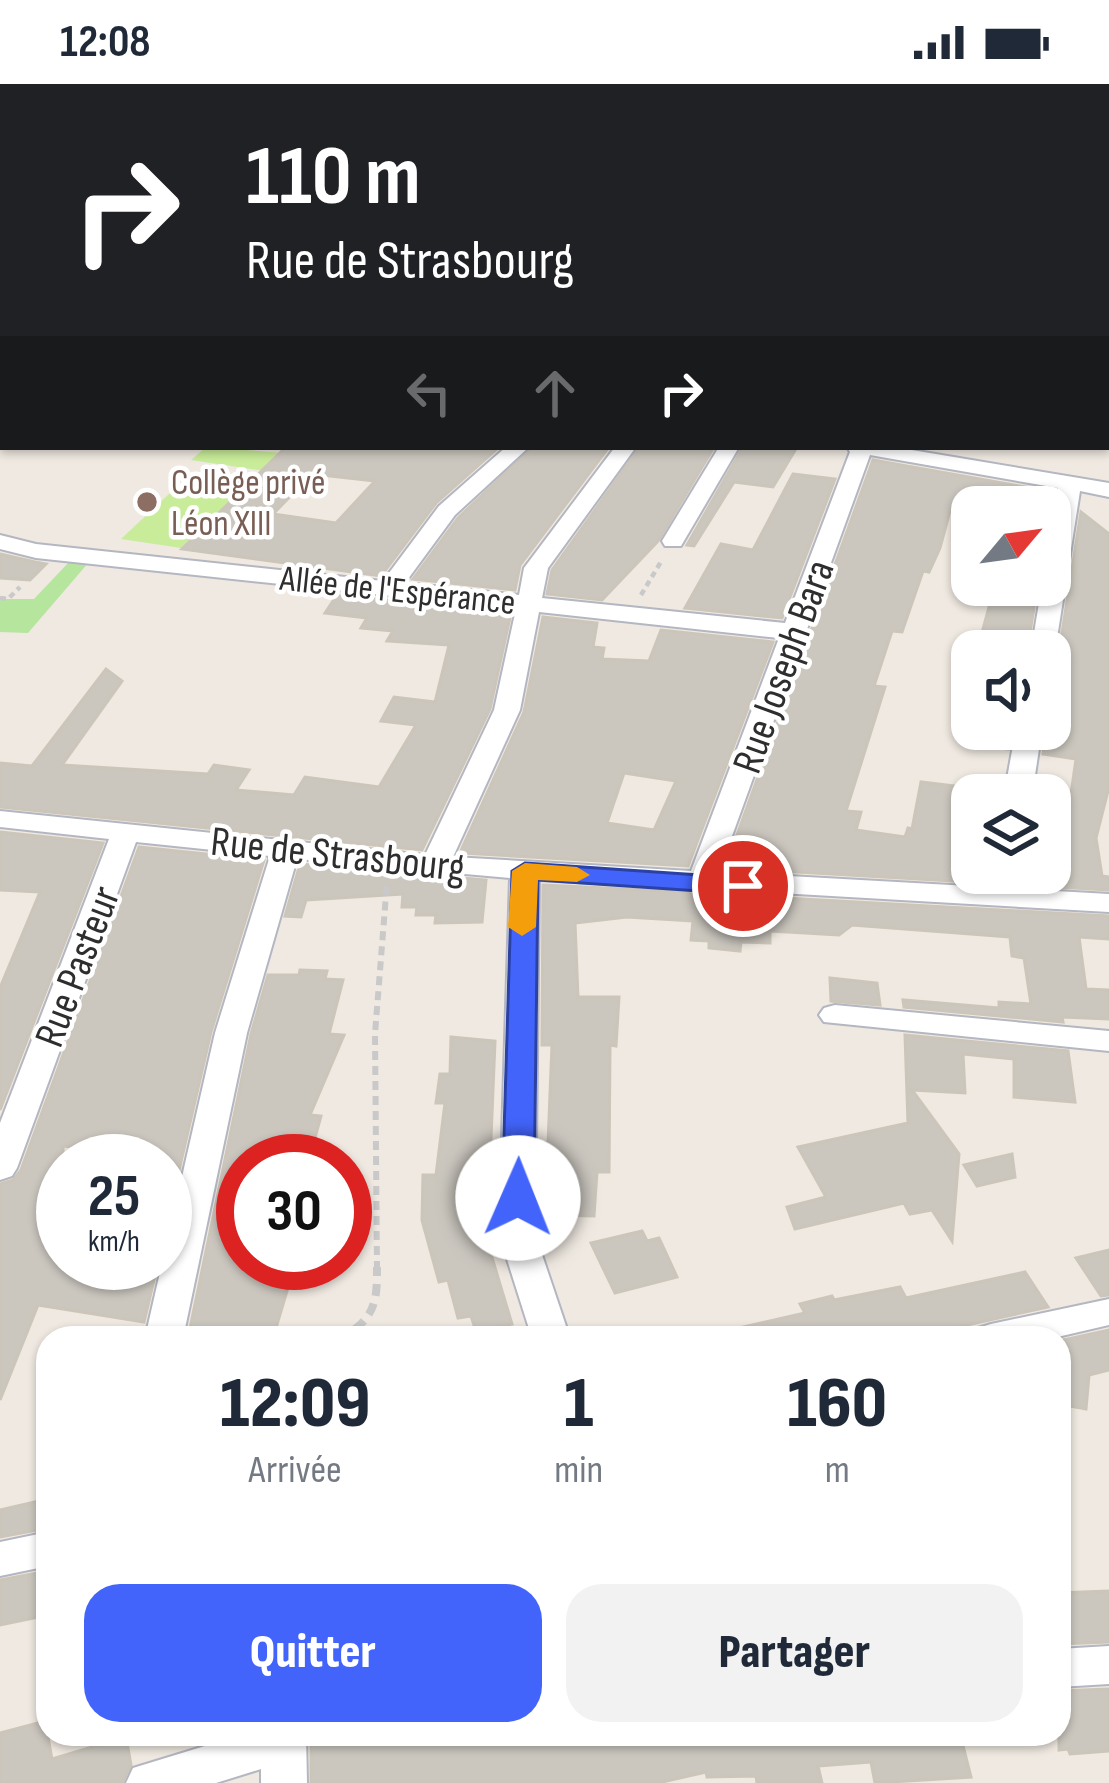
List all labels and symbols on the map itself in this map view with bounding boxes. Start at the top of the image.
place label: Collège privé Léon XIII [171,462,325,546]
north arrow [951,486,1071,606]
marker: Collège privé Léon XIII [134,489,160,515]
street label: Rue Joseph Bara [722,553,846,780]
street label: Allée de l'Espérance [277,558,518,625]
street label: Rue de Strasbourg [208,817,467,894]
pin [692,835,794,937]
street label: Rue Pasteur [24,879,132,1054]
speed limit sign: 30 [216,1134,372,1290]
position arrow [455,1135,581,1261]

